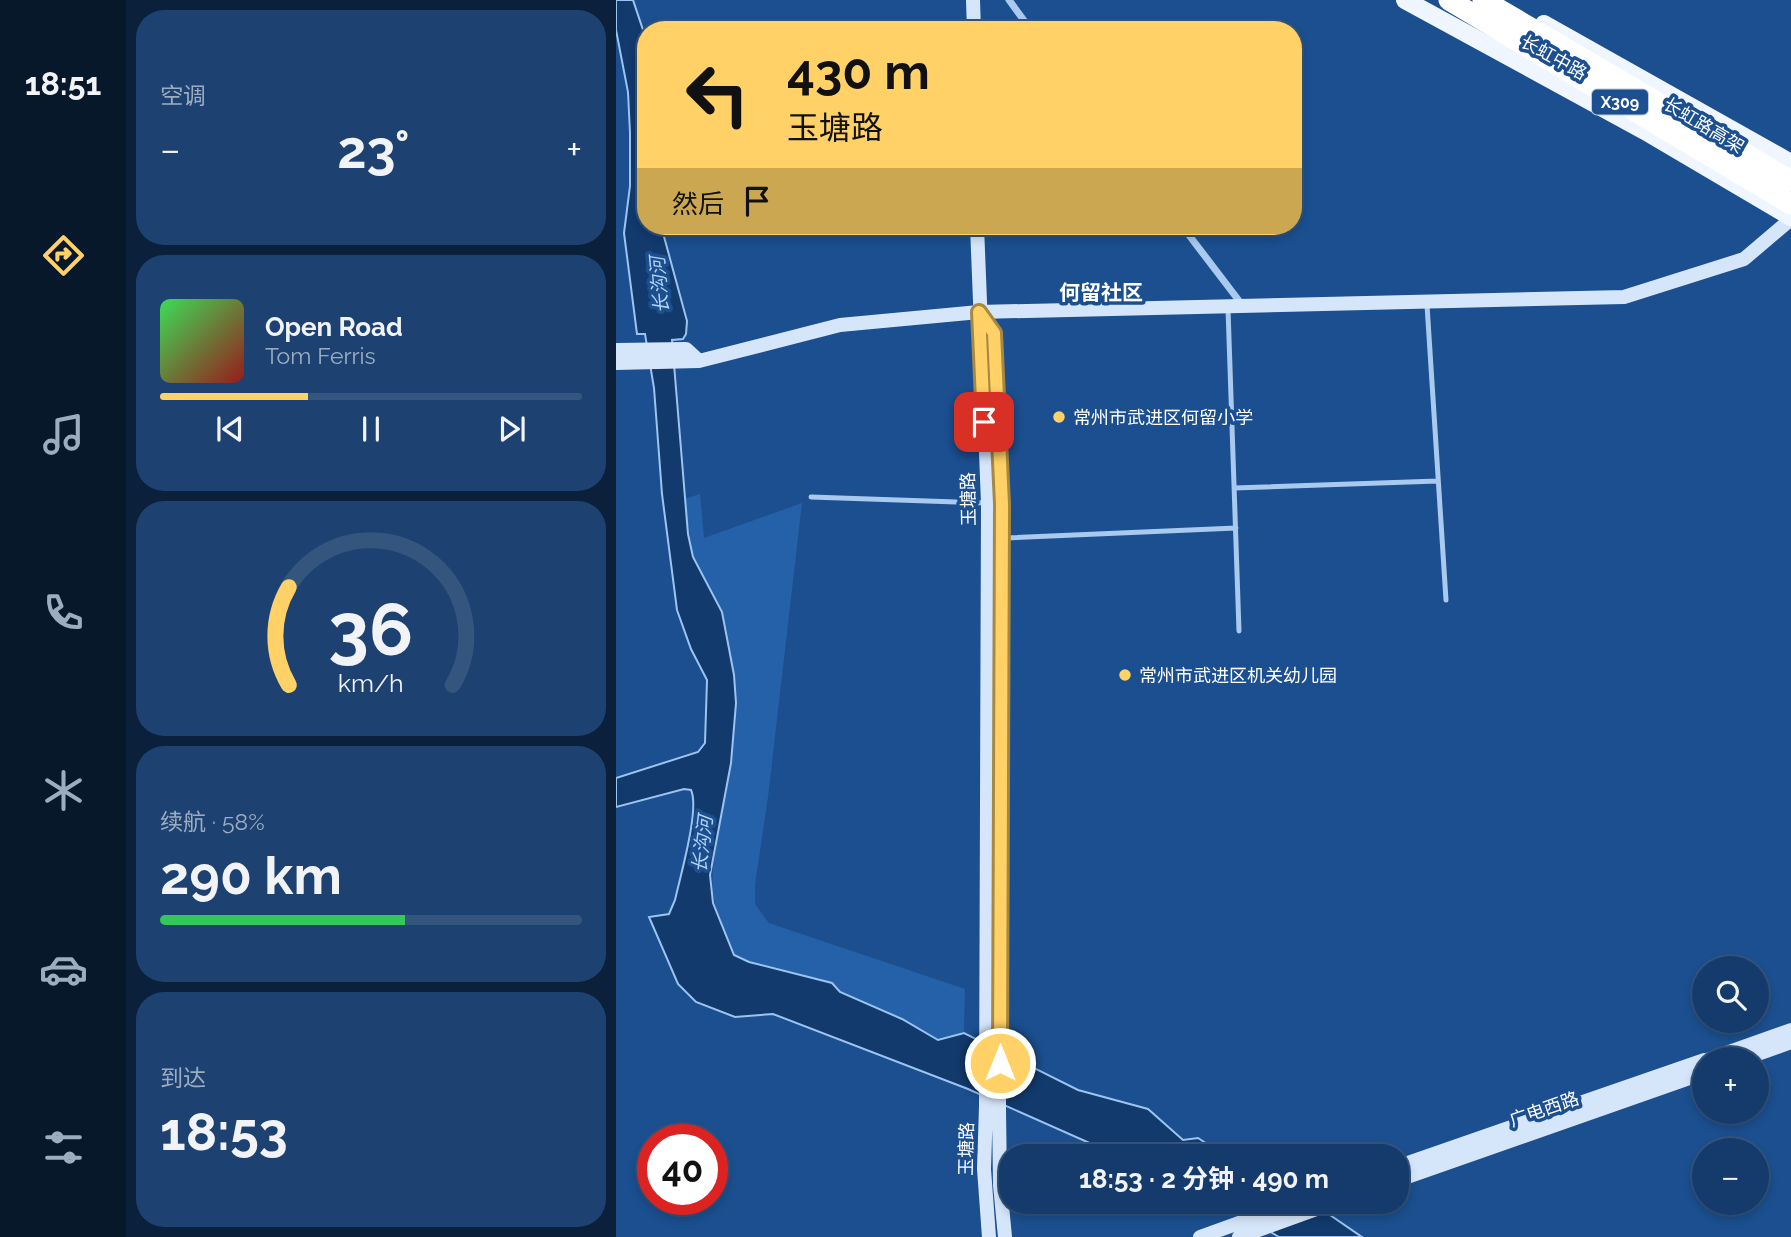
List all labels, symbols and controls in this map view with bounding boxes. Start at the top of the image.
street label: 长虹中路 [1517,30,1591,84]
text: 430 m [787,43,930,100]
icon: left [672,49,763,140]
text: 18:51 [25,65,101,102]
text: 空调 [160,82,206,109]
road number: X309 [1592,90,1648,114]
street label: 长虹路高架 [1660,93,1748,157]
text: 玉塘路 [787,109,883,146]
text: 23° [337,119,410,180]
text: − [160,127,180,172]
text: + [566,127,582,172]
icon: arrive [738,182,776,220]
text: 然后 [672,189,724,219]
icon: directions [39,231,88,280]
water label: 长沟河 [645,252,672,314]
district label: 何留社区 [1059,280,1143,305]
text: Open Road [265,312,403,342]
text: Tom Ferris [265,342,376,369]
pin [954,392,1014,452]
icon: arrive [965,403,1003,441]
place label: 常州市武进区何留小学 [1073,407,1253,428]
marker: 常州市武进区何留小学 [1051,409,1067,425]
icon: music [39,410,88,459]
icon: previous [211,410,249,448]
icon: pause [352,410,390,448]
icon: next [493,410,531,448]
street label: 玉塘路 [957,472,979,526]
text: 36 [329,587,413,672]
icon: phone [39,588,88,637]
place label: 常州市武进区机关幼儿园 [1139,665,1337,686]
text: km/h [338,667,404,697]
marker: 常州市武进区机关幼儿园 [1117,667,1133,683]
icon: climate [39,766,88,815]
text: 续航 · 58% [160,808,265,835]
water label: 长沟河 [688,810,717,874]
text: 290 km [160,845,342,906]
icon: car [39,945,88,994]
map controls [1692,956,1769,1215]
button: search [1692,956,1769,1033]
position arrow [963,1026,1037,1100]
button: + [1692,1047,1769,1124]
text: 到达 [160,1064,206,1091]
street label: 广电西路 [1507,1087,1581,1131]
text: 18:53 [160,1101,288,1162]
street label: 玉塘路 [955,1122,977,1176]
icon: filters [39,1123,88,1172]
speed limit sign: 40 [637,1124,728,1215]
button: − [1692,1138,1769,1215]
text: 18:53 · 2 分钟 · 490 m [1079,1164,1329,1194]

